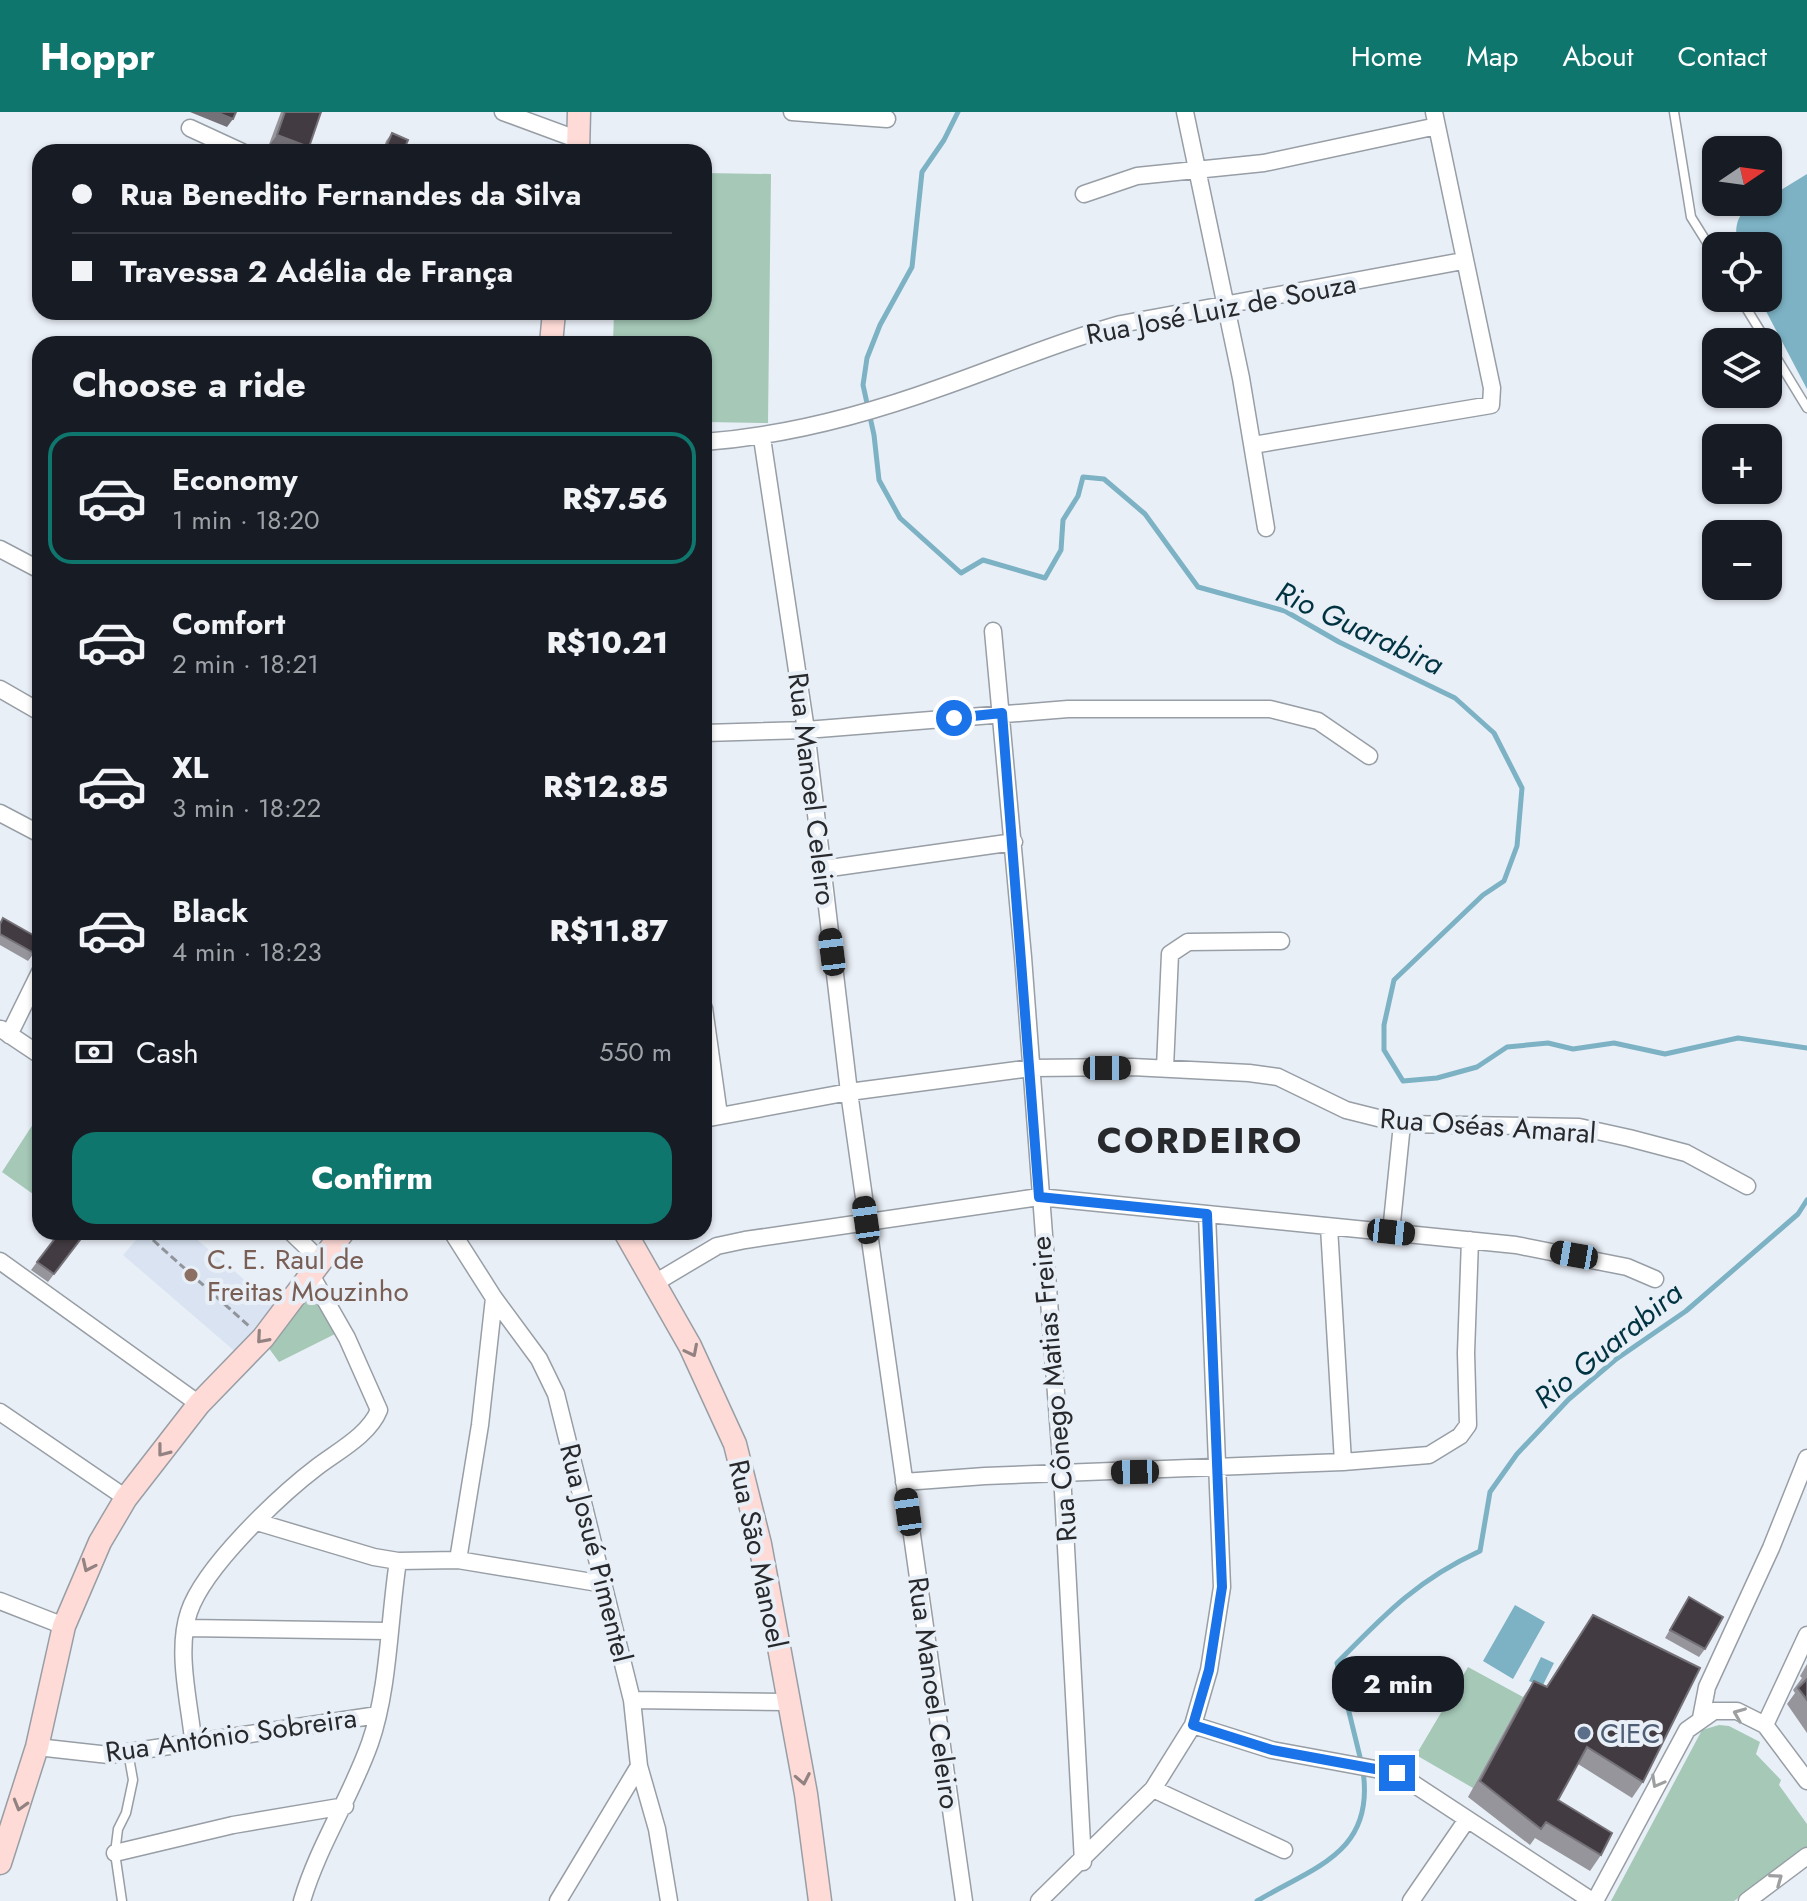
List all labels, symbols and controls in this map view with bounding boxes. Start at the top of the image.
text: Hoppr [40,29,155,84]
text: Home [1351,36,1422,77]
text: Map [1466,36,1518,77]
text: About [1562,36,1634,77]
text: Contact [1678,36,1767,77]
north arrow [1702,136,1782,216]
map controls [1702,136,1782,600]
text: Rua Benedito Fernandes da Silva [120,173,581,216]
button: locate [1702,232,1782,312]
text: Travessa 2 Adélia de França [120,250,513,293]
street label: Rua José Luiz de Souza [1083,263,1359,355]
button: layers [1702,328,1782,408]
text: Choose a ride [72,358,306,410]
button: + [1702,424,1782,504]
text: Economy [172,458,298,501]
icon: car [76,462,148,534]
text: R$7.56 [562,477,668,520]
text: 1 min · 18:20 [172,501,320,539]
button: − [1702,520,1782,600]
water label: Rio Guarabira [1269,570,1451,686]
text: Comfort [172,602,285,645]
icon: car [76,606,148,678]
text: R$10.21 [546,621,668,664]
text: 2 min · 18:21 [172,645,319,683]
street label: Rua Manoel Celeiro [777,670,847,908]
route start [936,700,972,736]
text: XL [172,746,208,789]
icon: car [76,750,148,822]
text: R$12.85 [543,765,668,808]
text: 3 min · 18:22 [172,789,321,827]
text: Black [172,890,248,933]
icon: car [76,894,148,966]
text: R$11.87 [549,909,668,952]
car [817,927,847,977]
text: 4 min · 18:23 [172,933,322,971]
icon: cash [72,1030,116,1074]
text: Cash [136,1031,199,1074]
text: 550 m [599,1033,672,1071]
car [1083,1056,1131,1080]
street label: Rua Oséas Amaral [1379,1098,1597,1154]
district label: CORDEIRO [1097,1114,1303,1166]
button: Confirm [72,1132,672,1224]
car [851,1195,881,1245]
car [1366,1218,1416,1246]
street label: Rua Cônego Matias Freire [1020,1234,1088,1544]
place label: C. E. Raul de Freitas Mouzinho [207,1239,409,1312]
car [1548,1239,1600,1271]
marker: C. E. Raul de Freitas Mouzinho [182,1266,200,1284]
water label: Rio Guarabira [1524,1271,1692,1419]
one-way arrow [257,1329,271,1344]
one-way arrow [683,1343,698,1358]
street label: Rua Josué Pimentel [549,1439,643,1667]
one-way arrow [158,1442,172,1457]
street label: Rua São Manoel [718,1456,798,1652]
car [1111,1460,1159,1484]
car [893,1487,923,1537]
one-way arrow [82,1558,98,1573]
street label: Rua Manoel Celeiro [897,1574,971,1812]
callout: 2 min [1331,1657,1463,1713]
text: 2 min [1363,1665,1433,1703]
street label: Rua António Sobreira [103,1697,359,1773]
one-way arrow [1733,1707,1747,1724]
place label: CIEC [1600,1713,1661,1754]
marker: CIEC [1575,1724,1593,1742]
route end [1379,1755,1415,1791]
one-way arrow [793,1772,810,1785]
one-way arrow [1651,1773,1667,1788]
one-way arrow [13,1798,29,1812]
one-way arrow [1768,1874,1783,1888]

